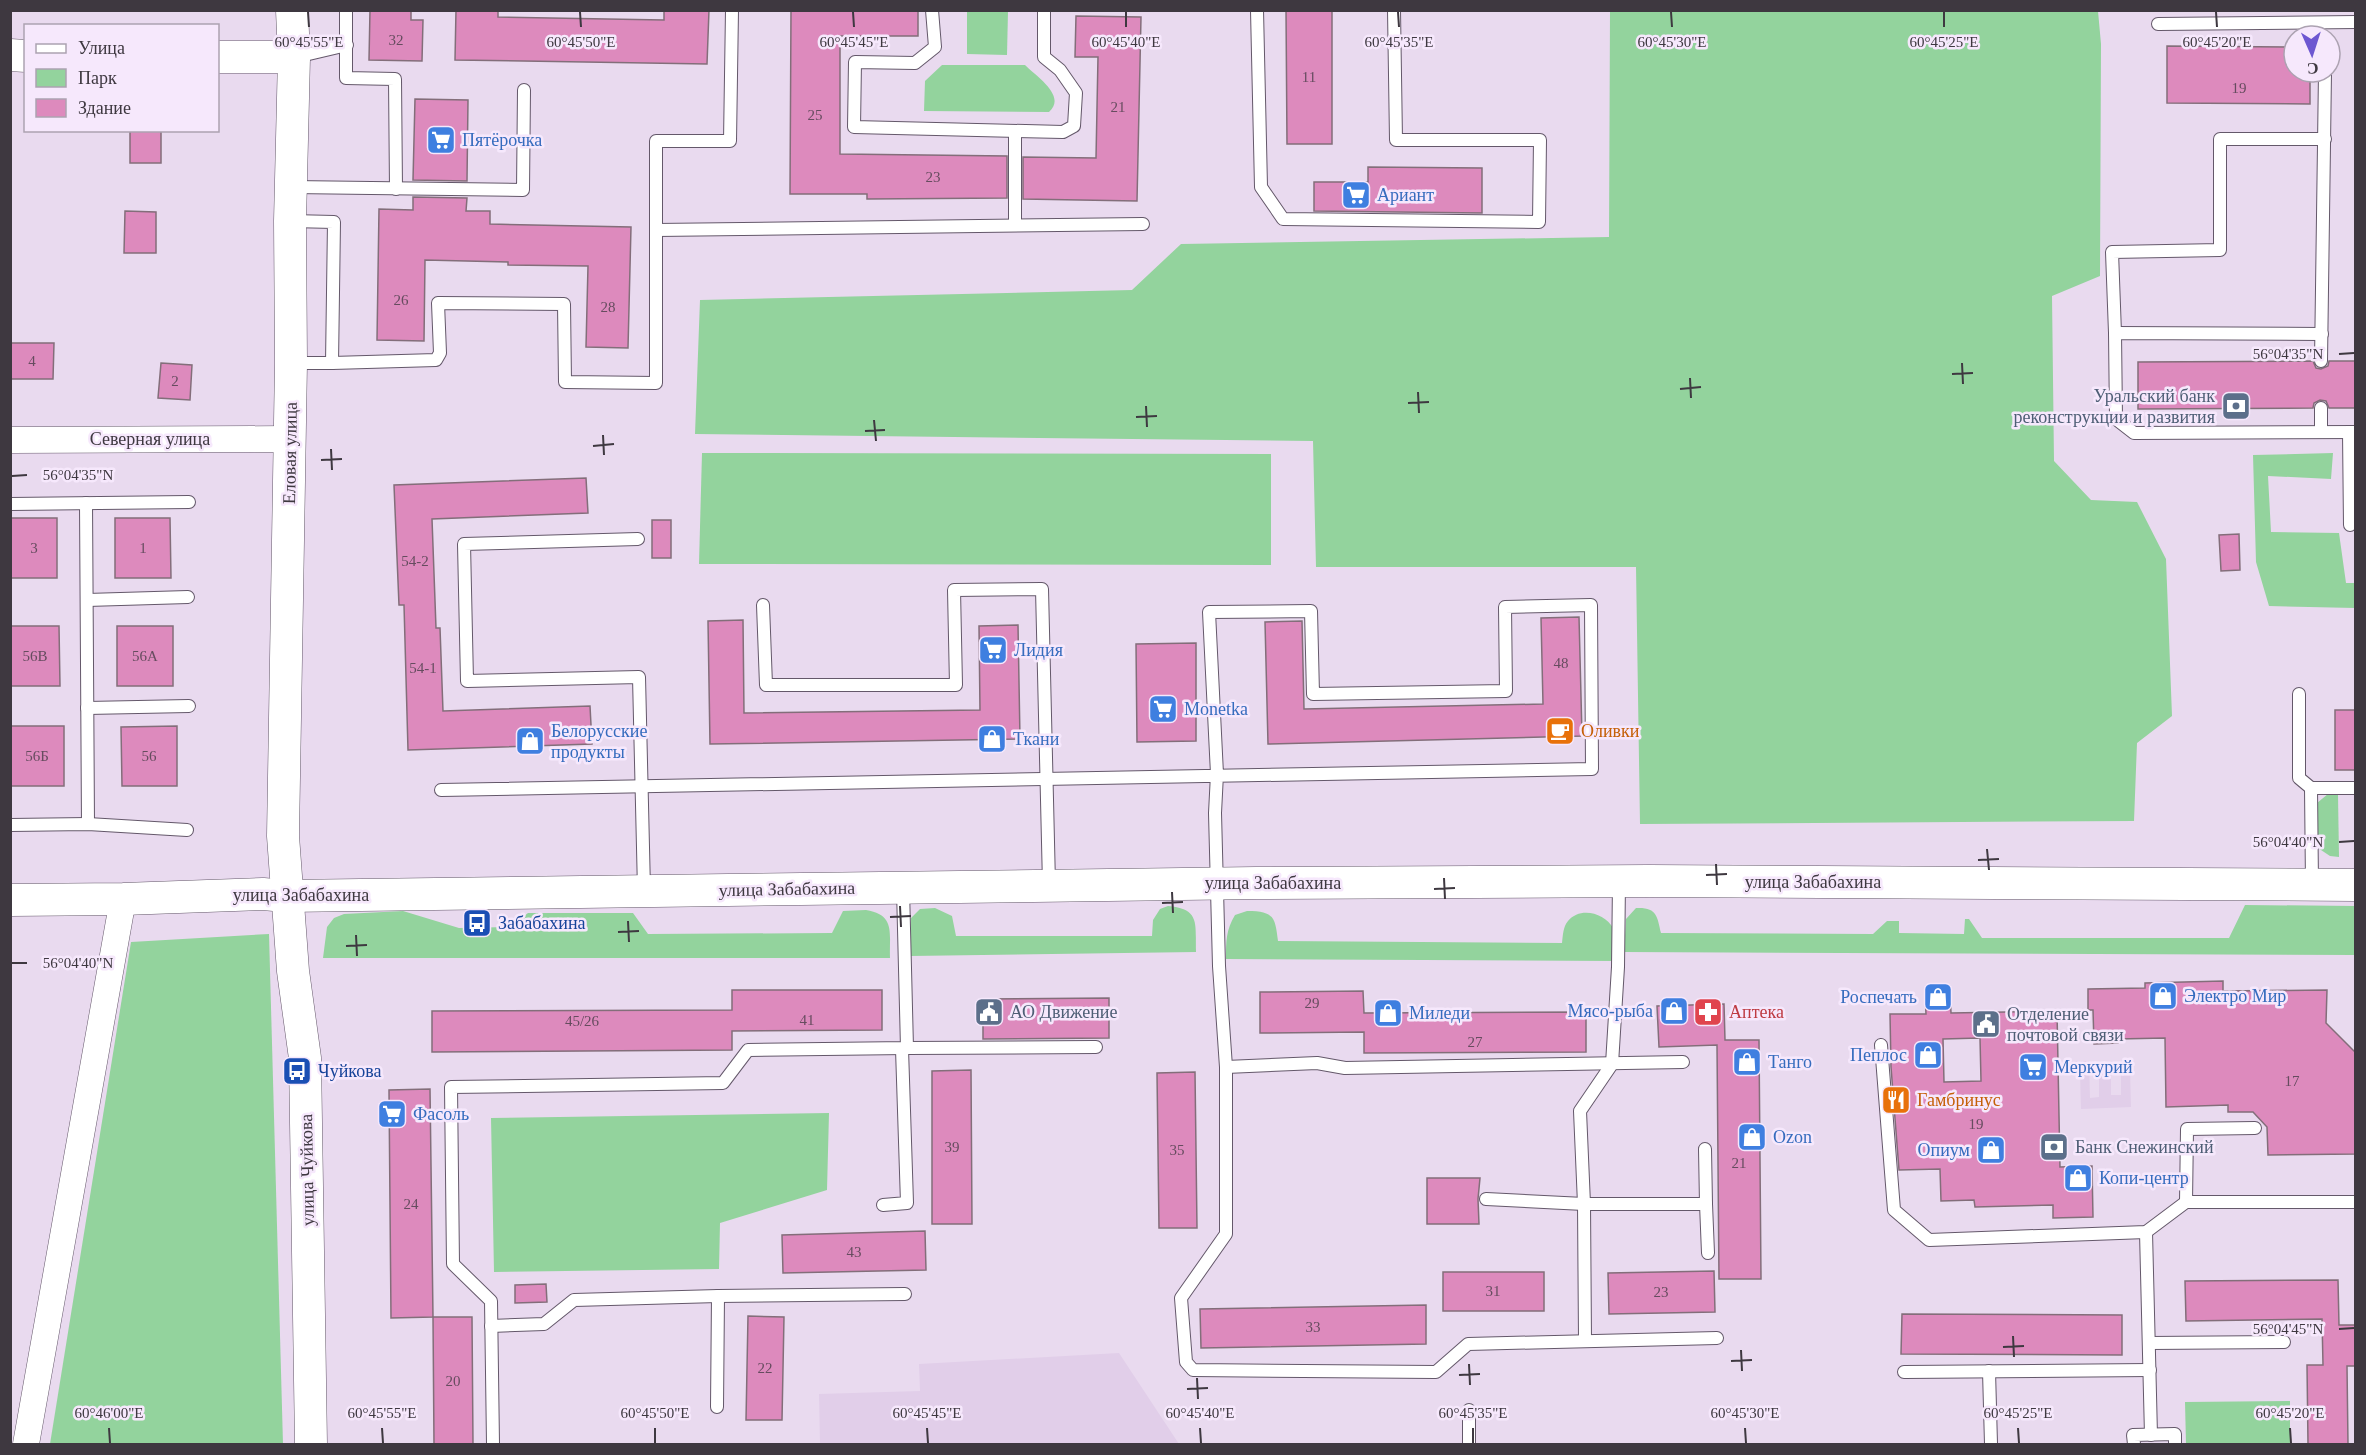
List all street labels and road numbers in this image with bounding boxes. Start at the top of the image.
street label: Еловая улица [279,402,301,504]
street label: Северная улица [90,429,210,449]
street label: улица Забабахина [1745,872,1881,892]
street label: улица Забабахина [1205,873,1341,893]
street label: улица Забабахина [719,878,855,900]
street label: улица Забабахина [233,885,369,905]
street label: улица Чуйкова [296,1114,318,1226]

